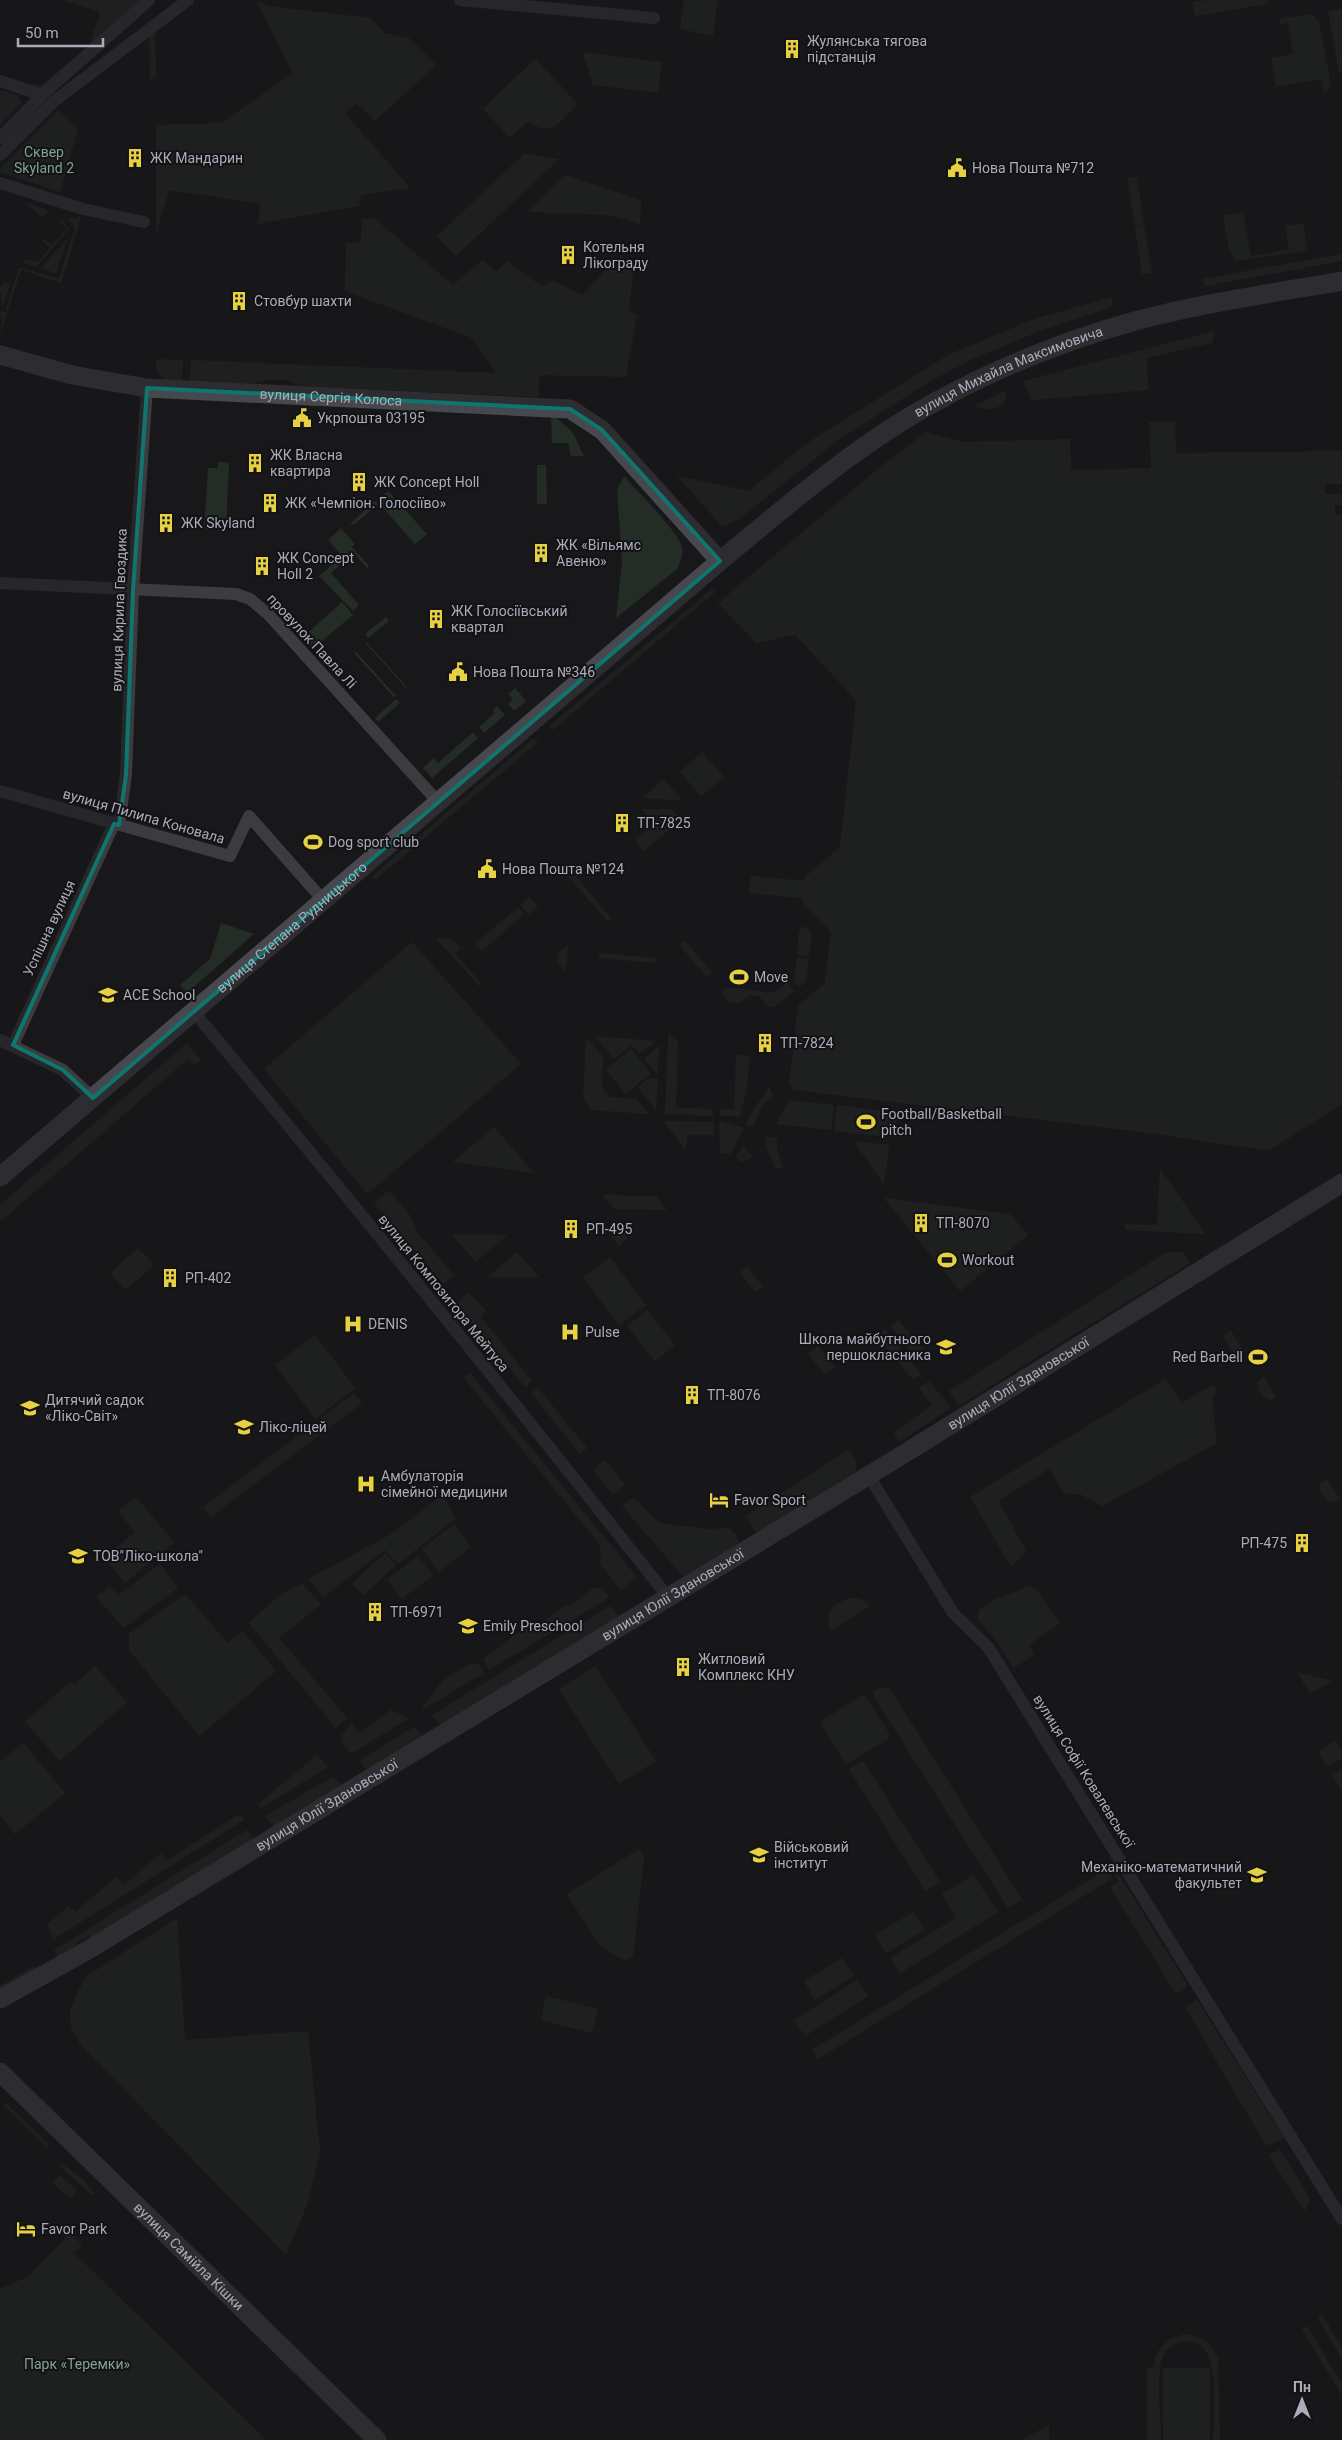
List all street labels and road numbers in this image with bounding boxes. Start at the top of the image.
street label: вулиця Михайла Максимовича [911,323,1105,420]
street label: вулиця Сергія Колоса [259,386,403,409]
street label: вулиця Кирила Гвоздика [108,528,130,692]
street label: провулок Павла Лі [264,590,360,692]
street label: вулиця Пилипа Коновала [61,785,227,847]
street label: вулиця Степана Рудницького [213,859,370,996]
street label: Успішна вулиця [20,877,78,979]
street label: вулиця Композитора Мейтуса [376,1211,512,1375]
street label: вулиця Юлії Здановської [945,1333,1092,1433]
street label: вулиця Юлії Здановської [599,1545,747,1644]
street label: вулиця Софії Ковалевської [1030,1692,1138,1851]
street label: вулиця Юлії Здановської [253,1755,401,1854]
street label: вулиця Самійла Кішки [131,2199,247,2314]

